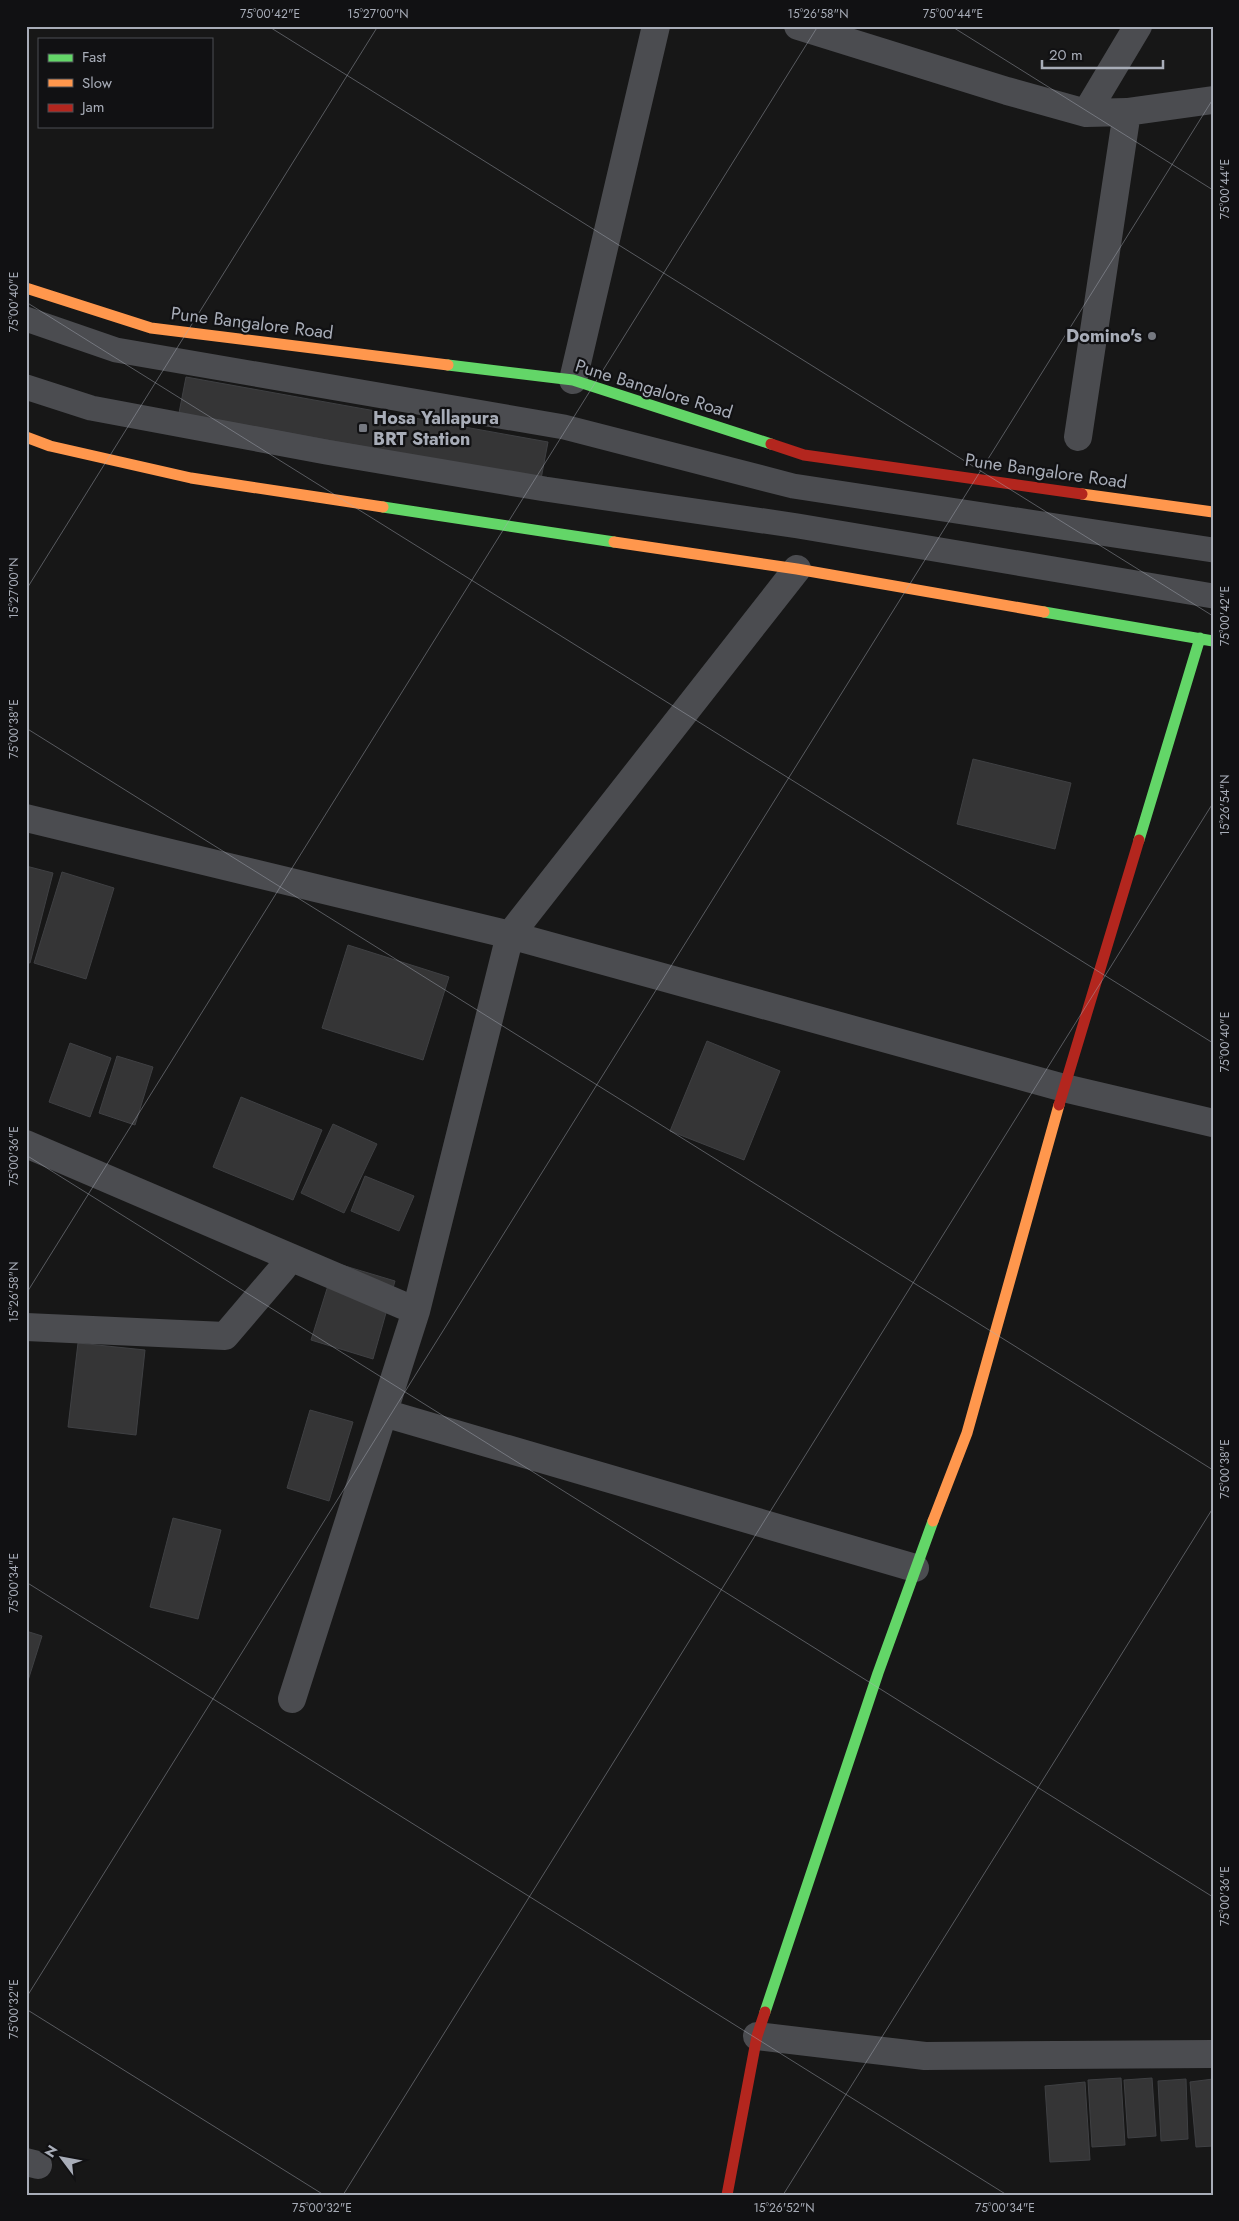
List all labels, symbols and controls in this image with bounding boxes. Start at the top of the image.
text: 75°00'42"E [240,5,300,23]
text: 15°27'00"N [347,5,409,23]
text: 15°26'58"N [788,5,848,23]
text: 75°00'44"E [923,5,983,23]
legend [38,38,212,128]
scale bar [1042,38,1163,70]
text: 20 m [1049,44,1083,66]
text: Fast [82,46,106,68]
text: Slow [82,72,113,94]
text: Jam [80,96,105,118]
text: 75°00'44"E [1216,159,1234,219]
text: 75°00'40"E [5,272,23,332]
street label: Pune Bangalore Road [169,300,335,346]
place label: Domino's [1066,323,1142,349]
marker: Domino's [1146,330,1158,342]
street label: Pune Bangalore Road [572,353,736,425]
place label: Hosa Yallapura BRT Station [373,405,499,452]
marker: Hosa Yallapura BRT Station [357,422,369,434]
street label: Pune Bangalore Road [963,447,1129,495]
text: 15°27'00"N [5,557,23,619]
text: 75°00'42"E [1216,586,1234,646]
text: 75°00'38"E [5,699,23,759]
text: 15°26'54"N [1216,774,1234,836]
text: 75°00'40"E [1216,1012,1234,1072]
text: 75°00'36"E [5,1126,23,1186]
text: 15°26'58"N [5,1262,23,1322]
text: 75°00'38"E [1216,1439,1234,1499]
text: 75°00'34"E [5,1553,23,1613]
text: 75°00'36"E [1216,1866,1234,1926]
text: 75°00'32"E [5,1979,23,2039]
north arrow [38,2134,88,2184]
text: N [40,2141,62,2161]
text: 75°00'32"E [292,2199,352,2217]
text: 15°26'52"N [753,2199,815,2217]
text: 75°00'34"E [975,2199,1035,2217]

